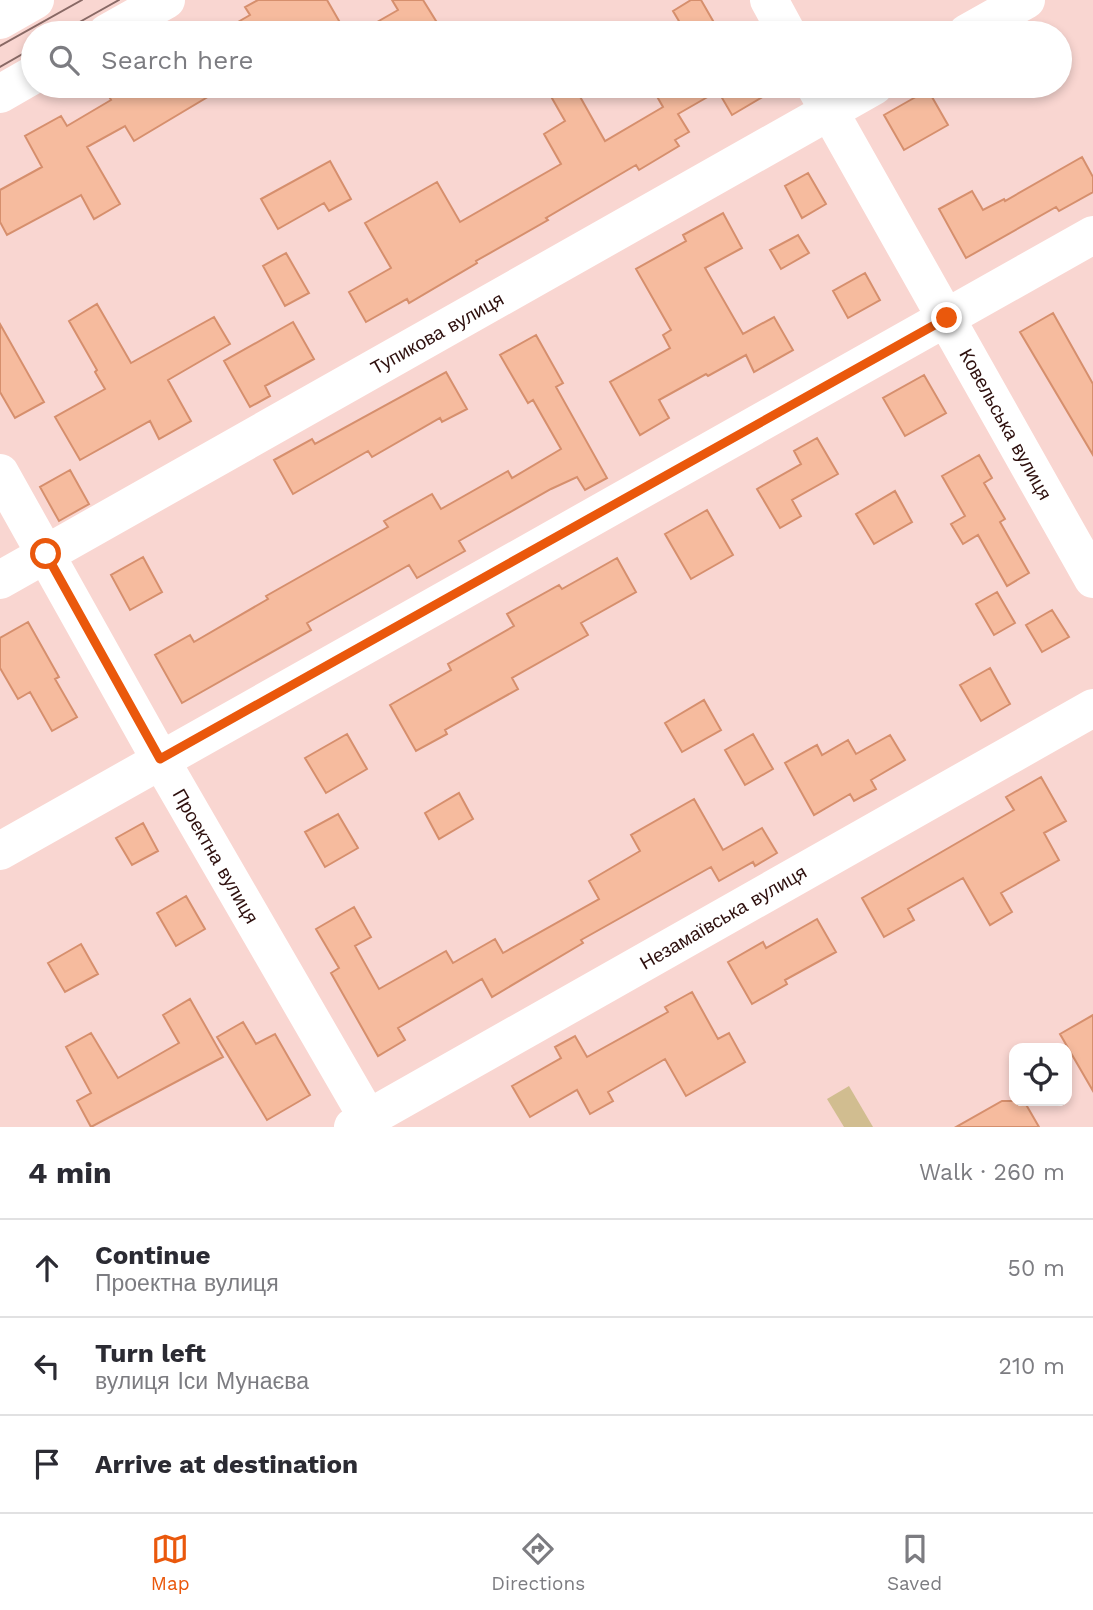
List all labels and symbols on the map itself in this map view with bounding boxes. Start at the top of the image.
street label: Тупикова вулиця [367,287,508,380]
route end [931,302,962,333]
street label: Ковельська вулиця [954,345,1057,504]
route start [30,538,61,569]
street label: Проектна вулиця [168,785,263,928]
street label: Незамаївська вулиця [636,860,811,975]

